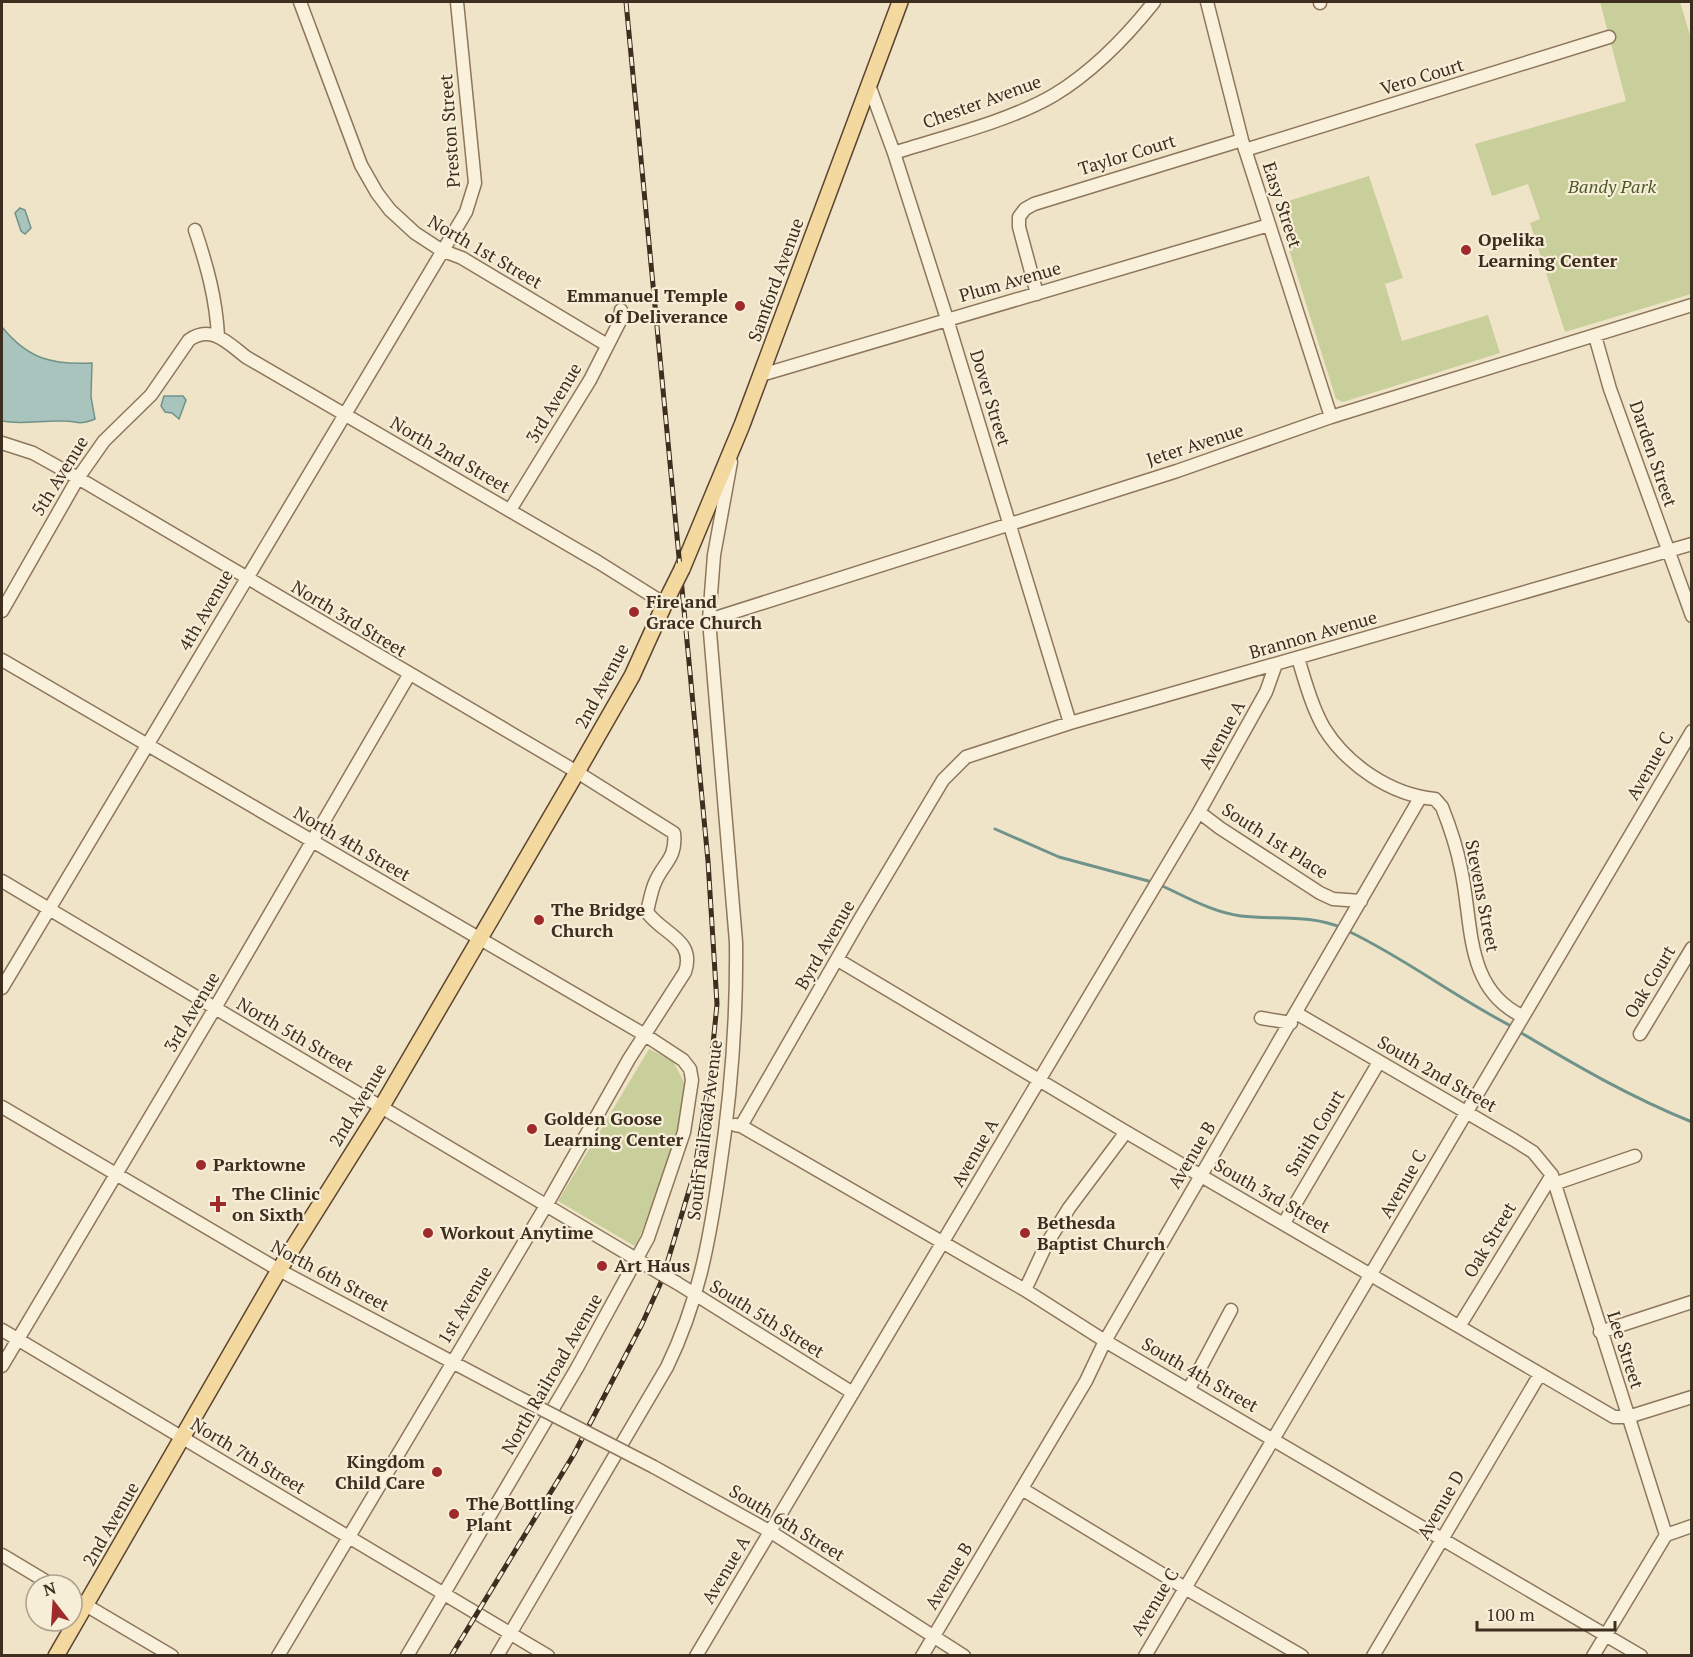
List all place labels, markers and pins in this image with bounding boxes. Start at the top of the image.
place label: Opelika Learning Center [1478,227,1618,272]
marker: Opelika Learning Center [1459,243,1473,257]
place label: Emmanuel Temple of Deliverance [567,283,728,328]
marker: Emmanuel Temple of Deliverance [733,299,747,313]
place label: Fire and Grace Church [646,589,762,634]
marker: Fire and Grace Church [627,605,641,619]
place label: The Bridge Church [551,897,645,942]
marker: The Bridge Church [532,913,546,927]
place label: Golden Goose Learning Center [544,1106,684,1151]
marker: Golden Goose Learning Center [525,1122,539,1136]
place label: Parktowne [213,1152,306,1176]
marker: Parktowne [194,1158,208,1172]
place label: The Clinic on Sixth [232,1181,320,1226]
marker: The Clinic on Sixth [209,1195,227,1213]
place label: Bethesda Baptist Church [1037,1210,1166,1255]
place label: Workout Anytime [440,1220,594,1244]
marker: Workout Anytime [421,1226,435,1240]
marker: Bethesda Baptist Church [1018,1226,1032,1240]
place label: Art Haus [614,1253,690,1277]
marker: Art Haus [595,1259,609,1273]
place label: Kingdom Child Care [335,1449,425,1494]
marker: Kingdom Child Care [430,1465,444,1479]
place label: The Bottling Plant [466,1491,575,1536]
marker: The Bottling Plant [447,1507,461,1521]

